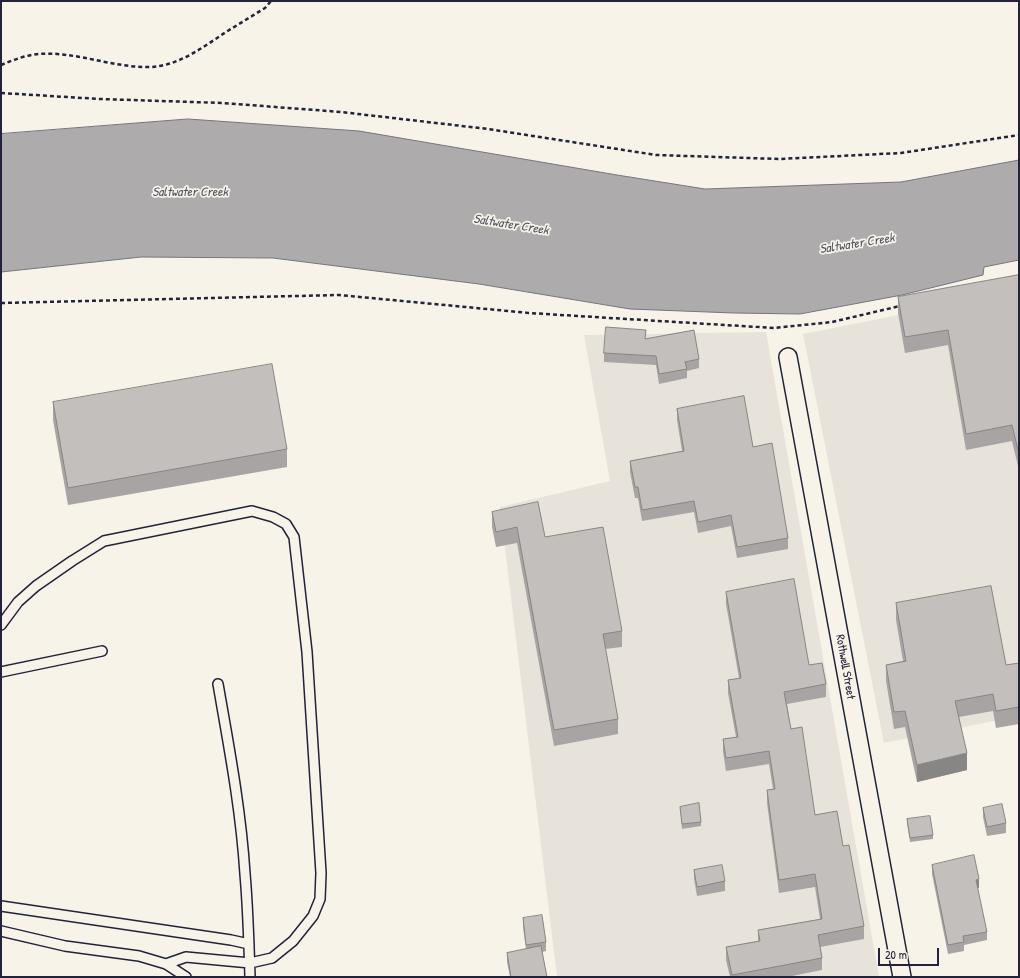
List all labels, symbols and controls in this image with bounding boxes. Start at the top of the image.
water label: Saltwater Creek [152,185,228,201]
water label: Saltwater Creek [472,211,550,239]
water label: Saltwater Creek [818,230,896,258]
street label: Rothwell Street [832,633,858,701]
scale bar [880,940,941,966]
text: 20 m [885,946,907,963]

